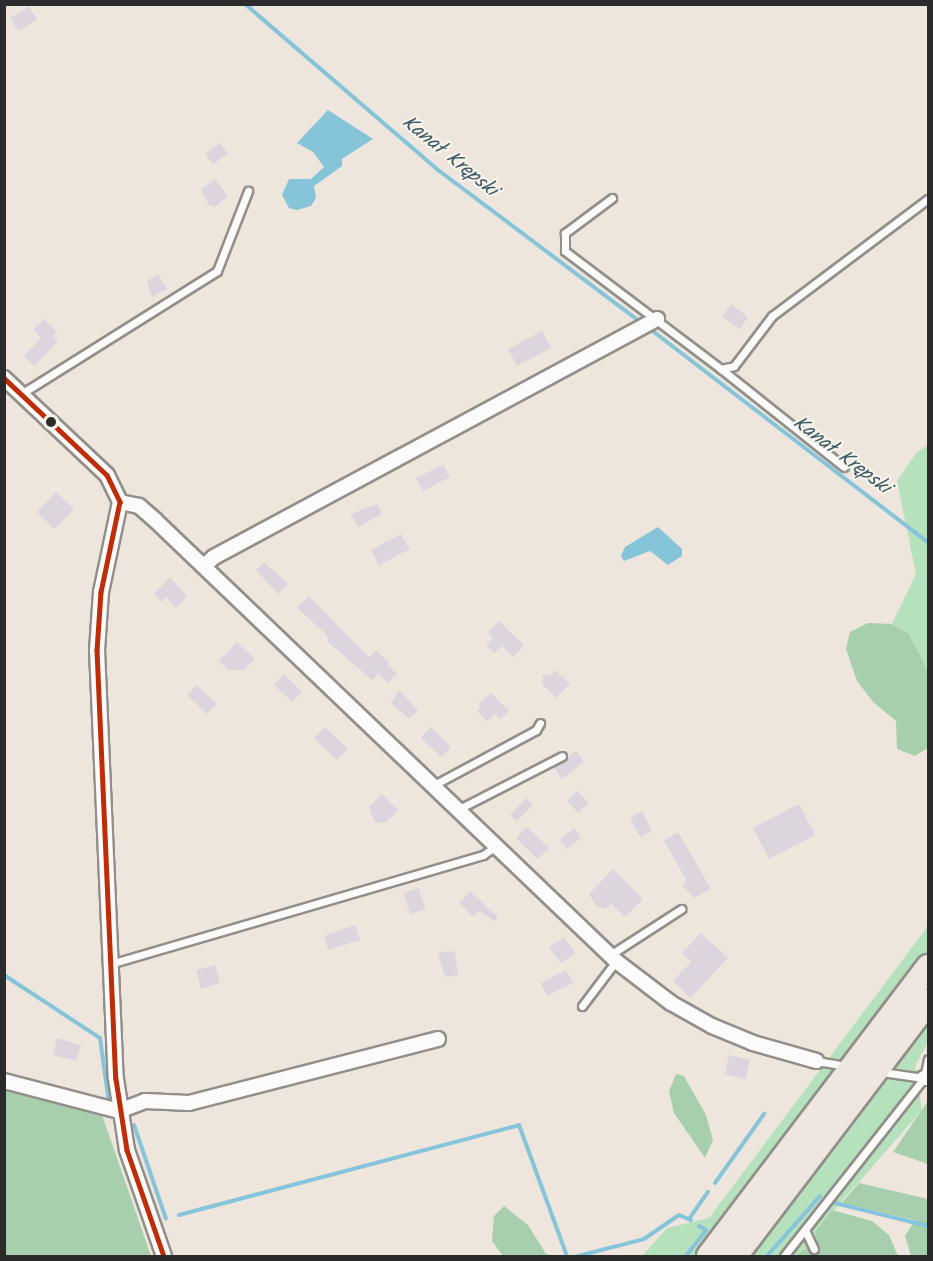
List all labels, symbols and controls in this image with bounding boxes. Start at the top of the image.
water label: Kanał Krępski [396,111,502,203]
water label: Kanał Krępski [787,412,895,500]
unlabelled marker [45,416,57,428]

